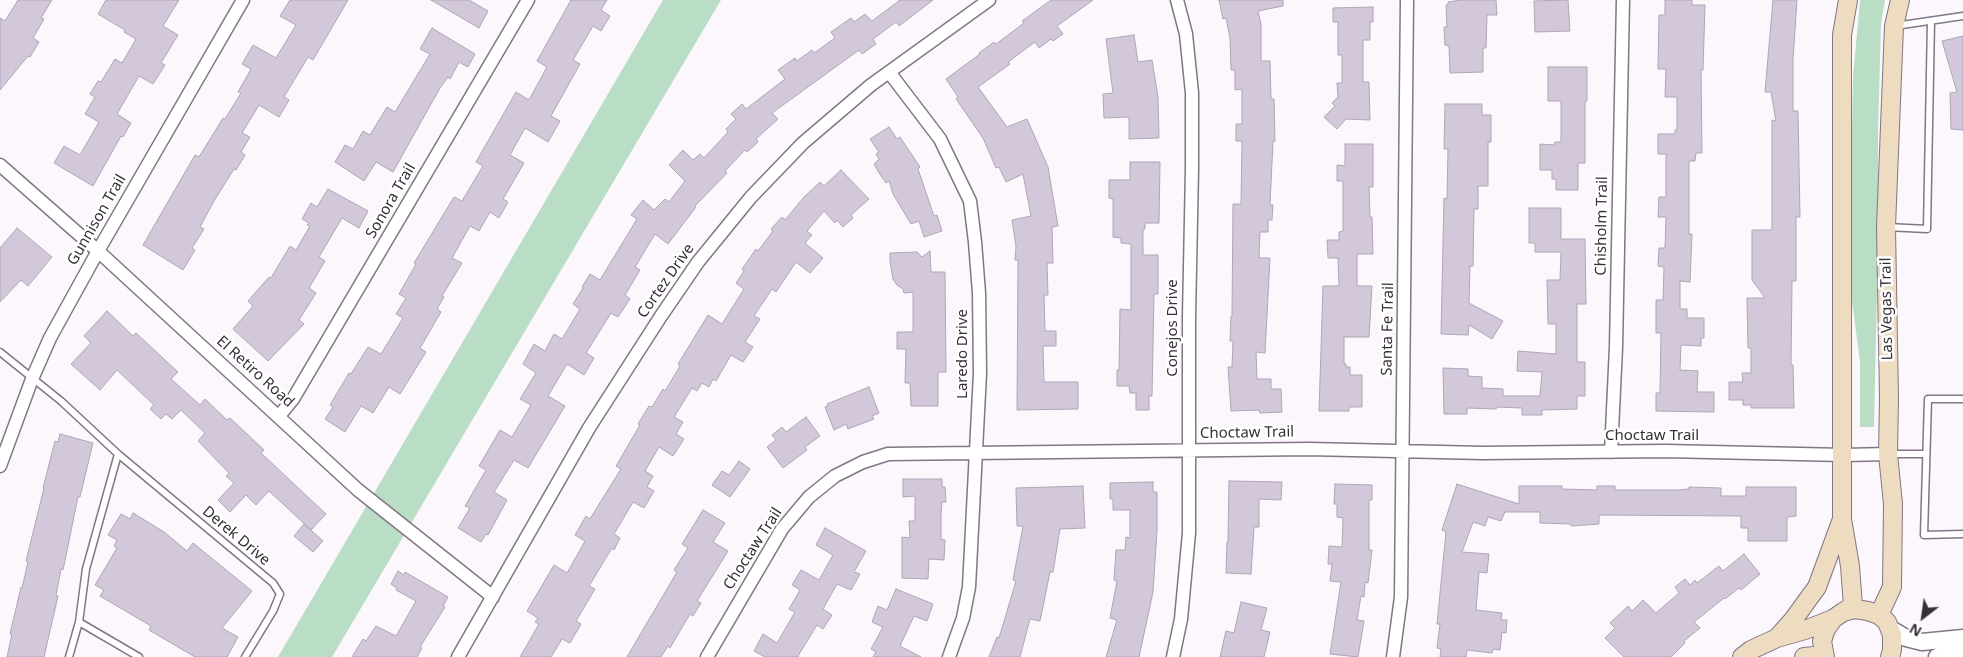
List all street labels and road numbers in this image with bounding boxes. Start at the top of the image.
street label: Sonora Trail [362,160,420,242]
street label: Gunnison Trail [64,171,130,269]
street label: Chisholm Trail [1592,176,1612,276]
street label: Cortez Drive [634,240,698,322]
street label: Las Vegas Trail [1877,257,1897,361]
street label: Conejos Drive [1164,279,1182,377]
street label: Santa Fe Trail [1378,282,1398,376]
street label: Laredo Drive [954,309,972,399]
street label: El Retiro Road [213,332,297,412]
street label: Choctaw Trail [1200,423,1294,443]
street label: Choctaw Trail [1605,427,1699,445]
street label: Derek Drive [199,503,273,569]
street label: Choctaw Trail [720,505,786,593]

